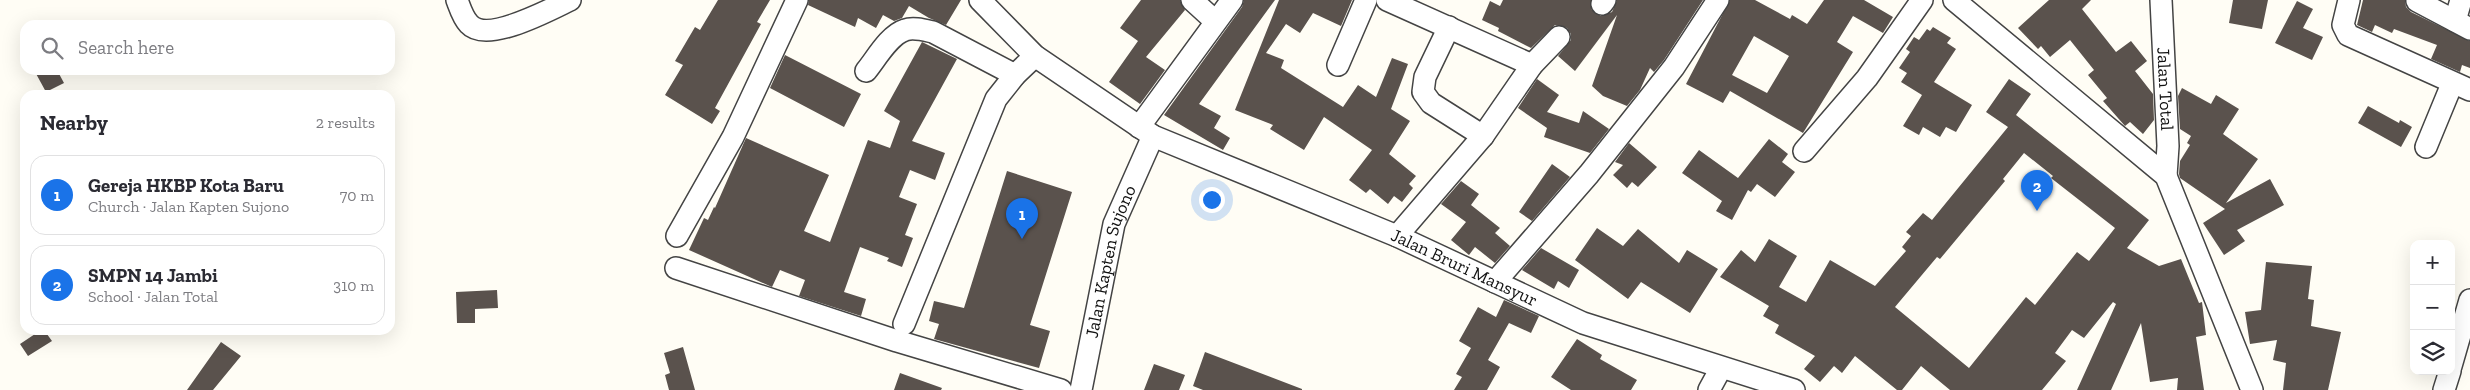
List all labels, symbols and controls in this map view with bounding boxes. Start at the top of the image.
search box [20,20,395,75]
icon: search [38,34,66,62]
text: Search here [78,36,174,59]
street label: Jalan Total [2152,47,2178,131]
text: Nearby [40,110,108,135]
text: 2 results [316,113,375,132]
pin: 2 [2021,170,2053,211]
text: Gereja HKBP Kota Baru [88,174,284,197]
street label: Jalan Kapten Sujono [1081,182,1141,340]
text: 1 [54,186,60,205]
text: 70 m [340,186,374,205]
your location [1199,187,1225,213]
text: Church · Jalan Kapten Sujono [88,197,289,216]
pin: 1 [1006,198,1038,239]
street label: Jalan Bruri Mansyur [1388,224,1541,311]
map controls [2410,240,2455,375]
button: + [2410,240,2455,285]
text: SMPN 14 Jambi [88,264,218,287]
text: 2 [53,276,61,295]
text: 310 m [333,276,374,295]
button: − [2410,285,2455,330]
text: School · Jalan Total [88,287,218,306]
button: layers [2410,330,2455,375]

